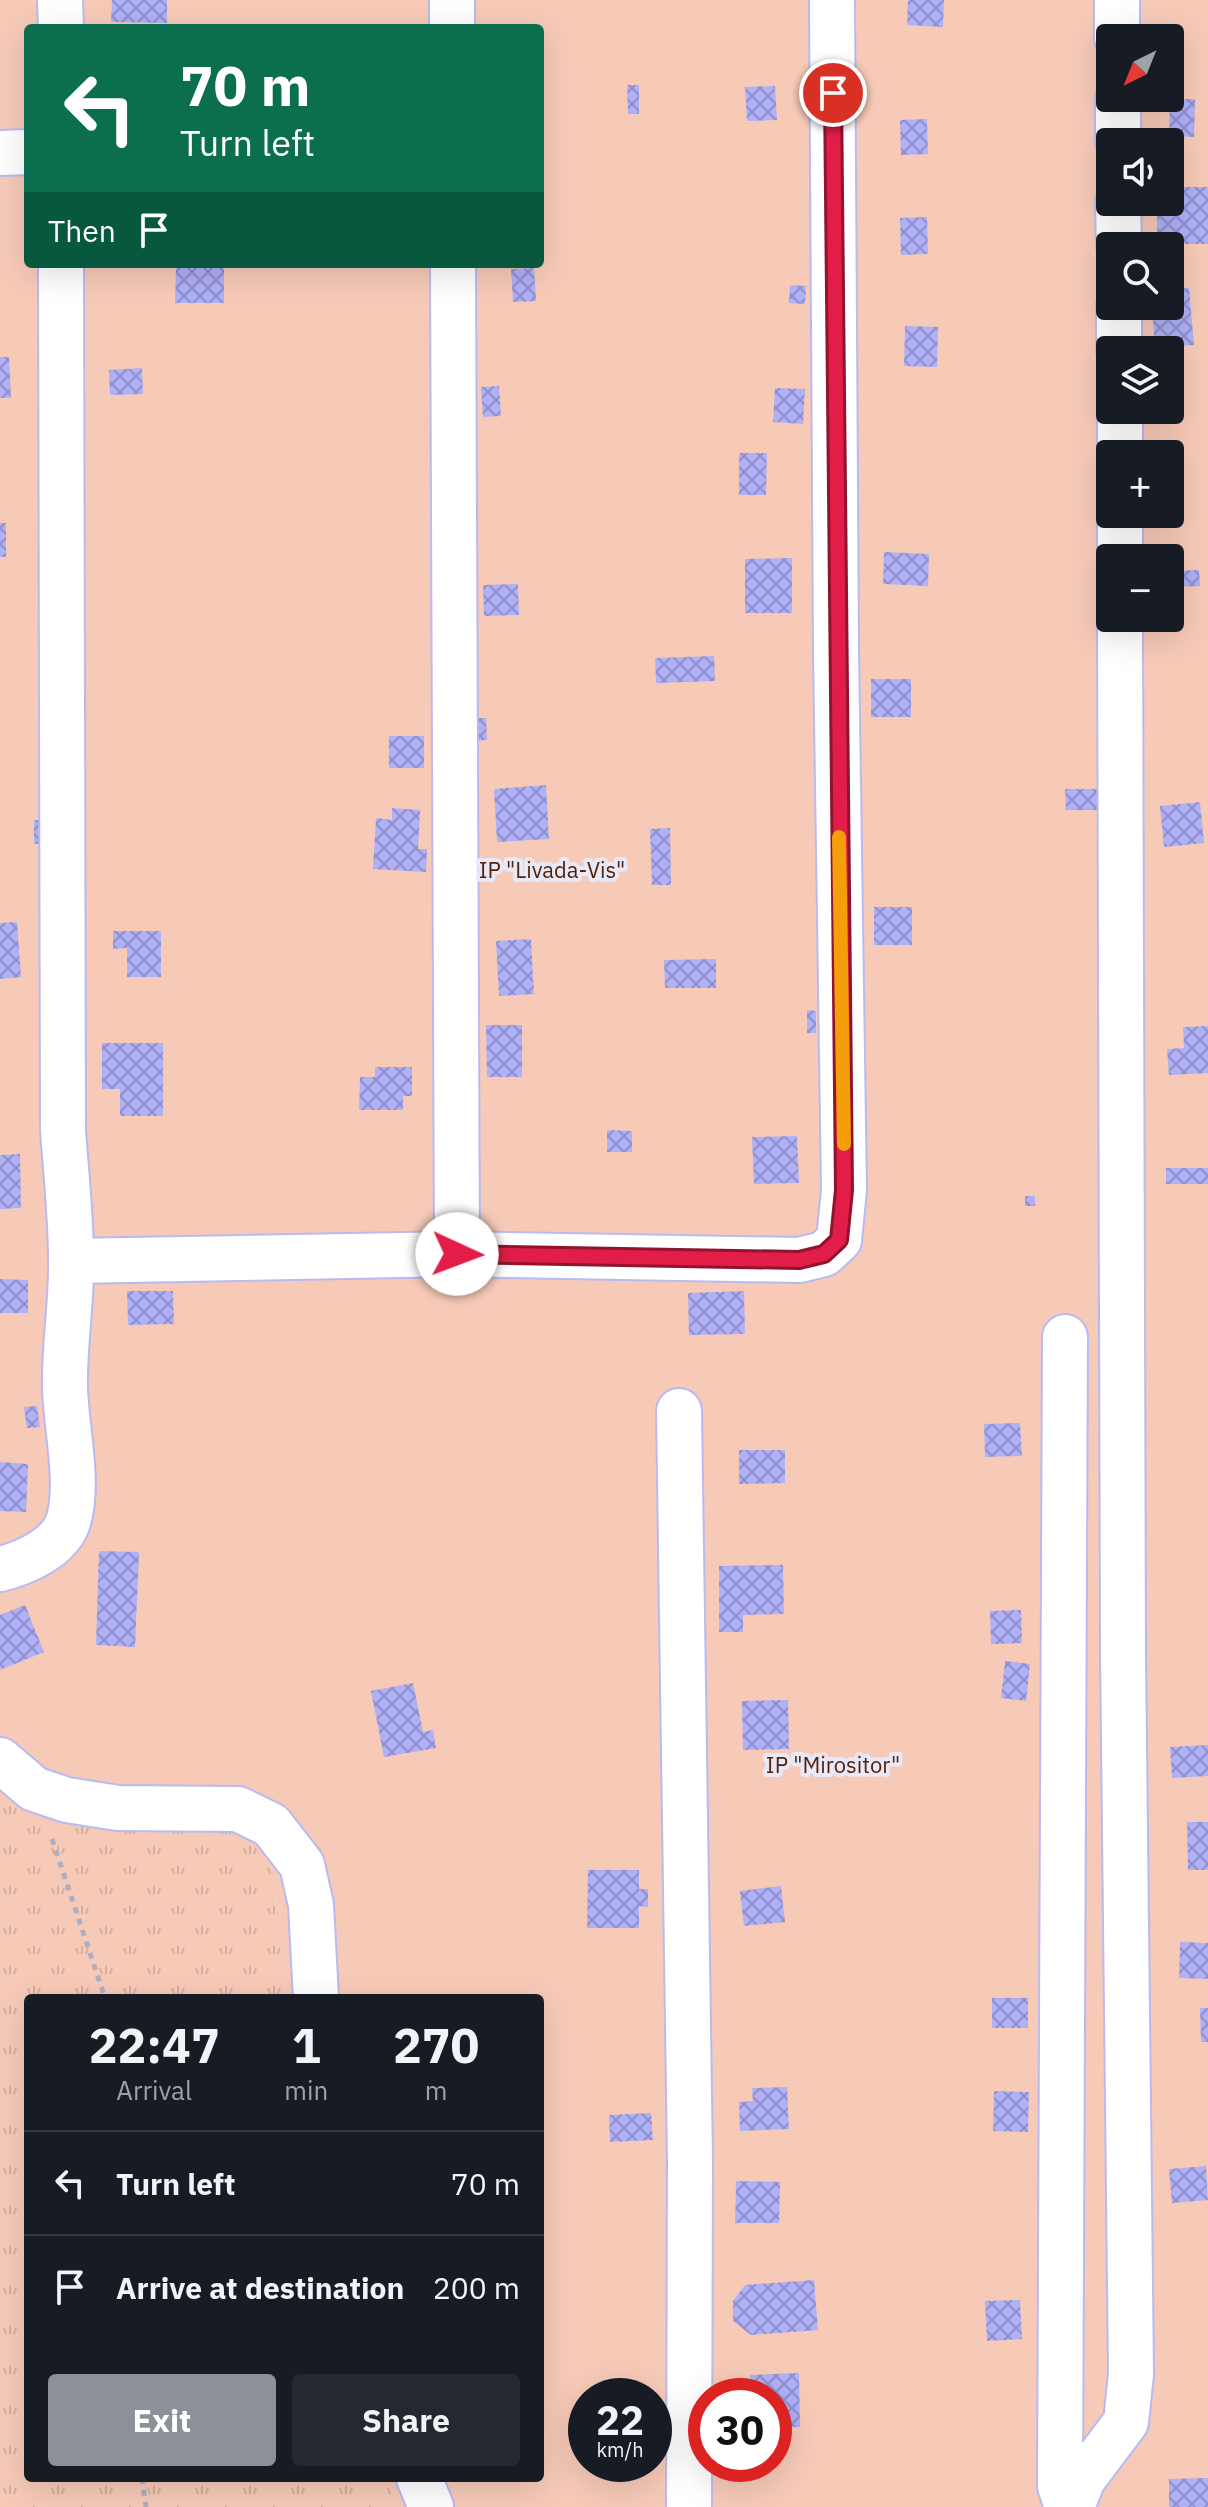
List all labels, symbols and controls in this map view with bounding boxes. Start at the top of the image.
north arrow [1096,24,1184,112]
map controls [1096,24,1184,632]
text: 70 m [180,49,310,121]
icon: left [48,56,152,160]
pin [799,59,867,127]
icon: arrive [811,71,855,115]
text: Turn left [180,119,315,166]
button: sound [1096,128,1184,216]
icon: arrive [132,208,176,252]
text: Then [48,211,116,250]
button: search [1096,232,1184,320]
button: layers [1096,336,1184,424]
button: + [1096,440,1184,528]
button: − [1096,544,1184,632]
park label: IP "Livada-Vis" [479,855,625,884]
position arrow [415,1212,499,1296]
park label: IP "Mirositor" [766,1750,900,1779]
text: 22:47 [89,2014,220,2076]
text: 1 [292,2014,321,2076]
text: 270 [393,2014,479,2076]
text: Arrival [116,2073,192,2107]
text: min [284,2073,328,2107]
text: m [425,2073,447,2107]
icon: left [48,2161,92,2205]
text: Turn left [116,2164,235,2203]
text: 70 m [451,2164,520,2203]
icon: arrive [48,2265,92,2309]
text: Arrive at destination [116,2268,404,2307]
text: 200 m [433,2268,520,2307]
button: Exit [48,2374,276,2466]
button: Share [292,2374,520,2466]
speed limit sign: 30 [688,2378,792,2482]
text: 22 [596,2394,644,2446]
text: km/h [596,2436,644,2463]

